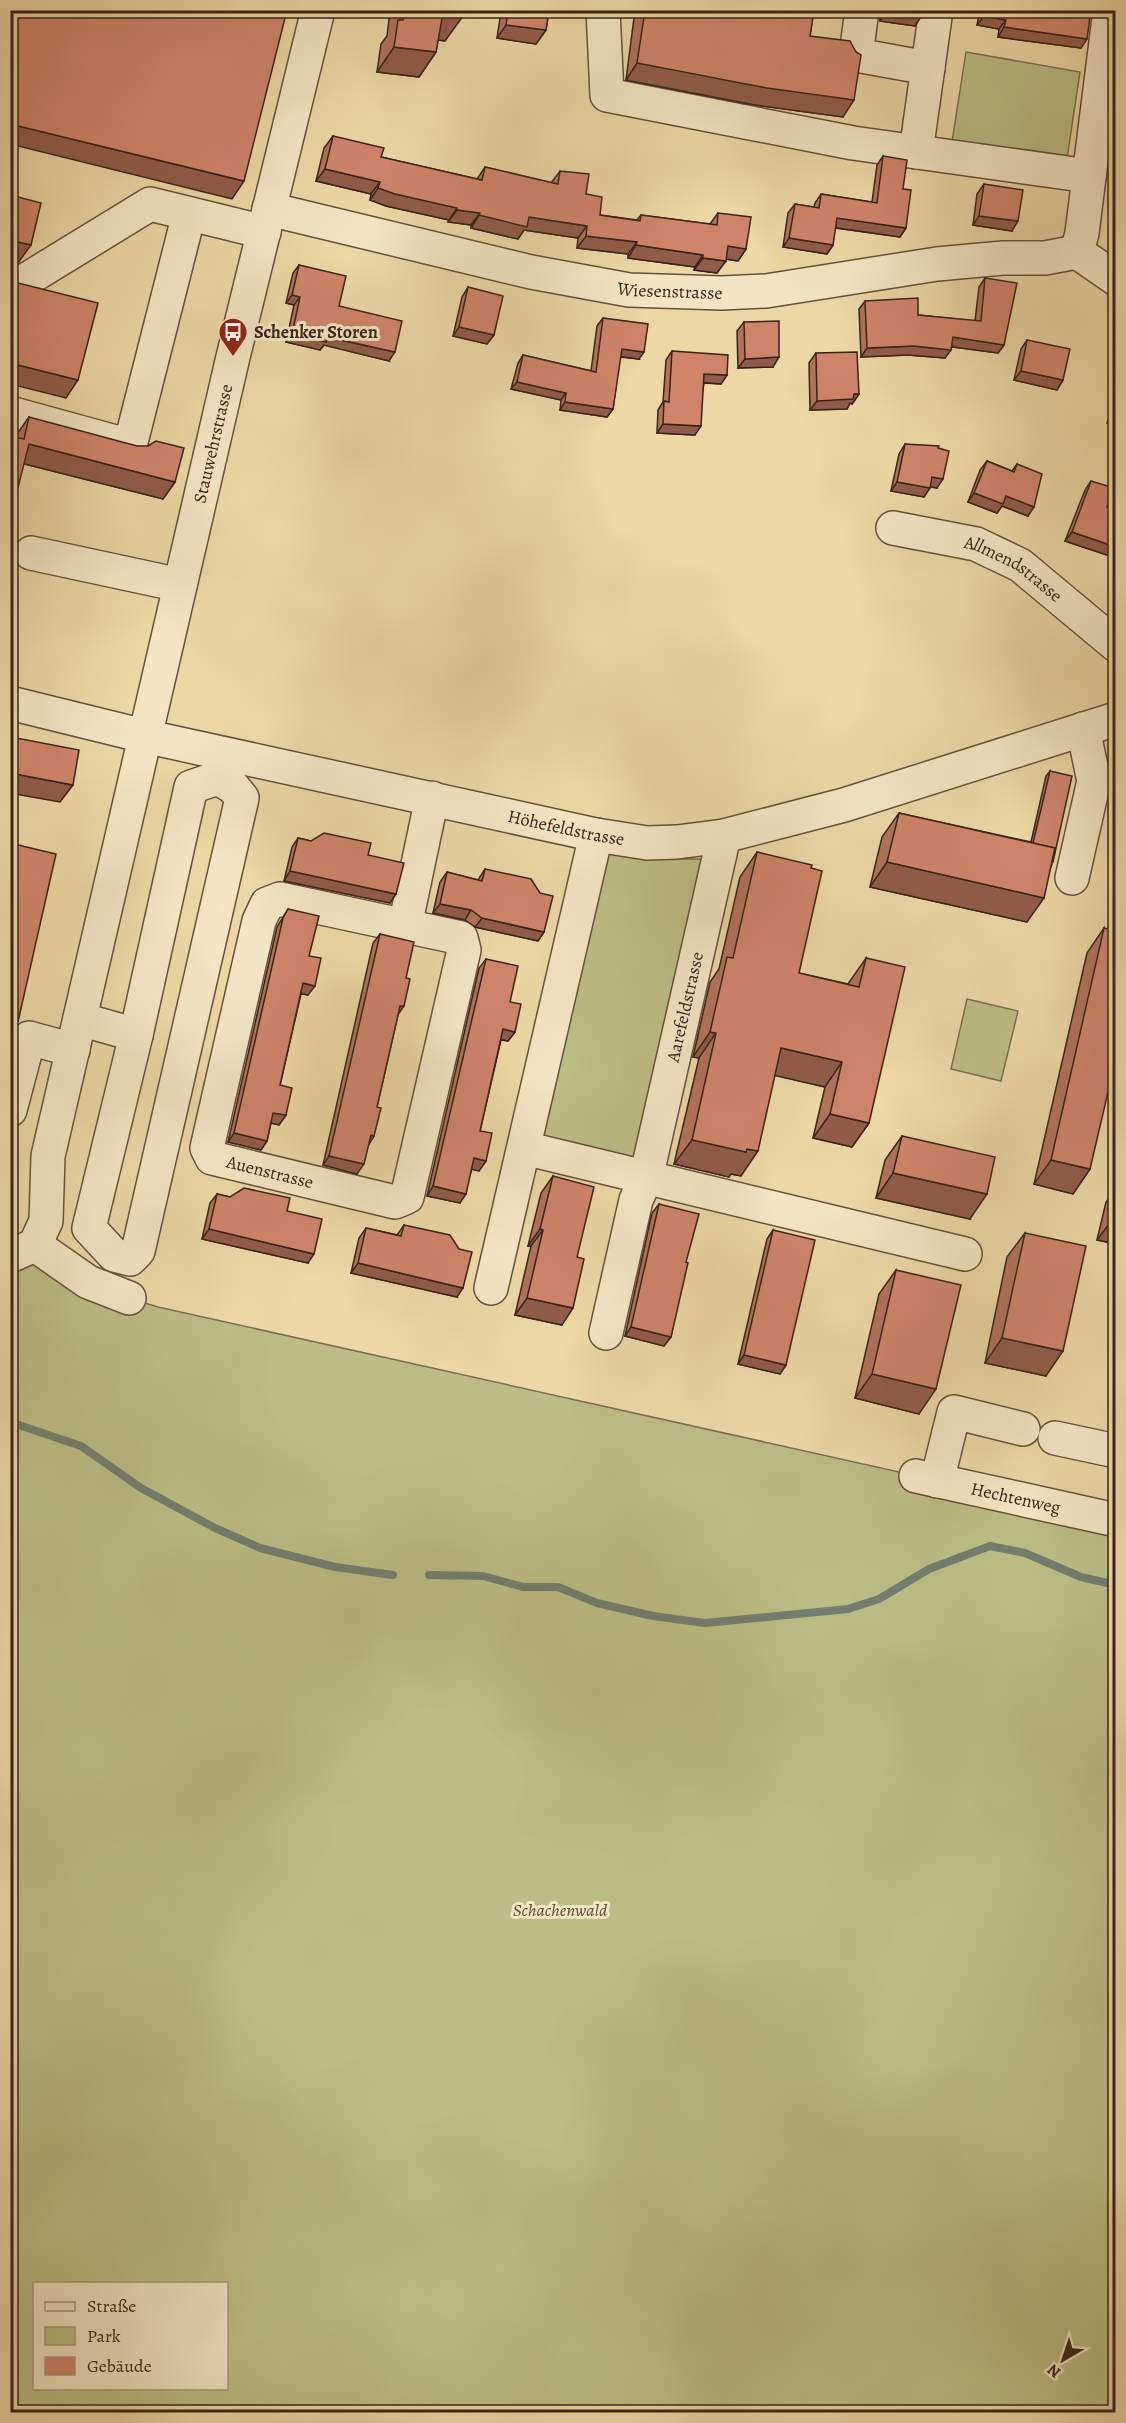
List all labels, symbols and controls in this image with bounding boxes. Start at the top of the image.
street label: Wiesenstrasse [614,276,723,305]
bus stop icon: Schenker Storen [217,316,249,358]
place label: Schenker Storen [254,320,378,344]
street label: Stauwehrstrasse [188,382,238,506]
street label: Allmendstrasse [961,530,1068,607]
street label: Höhefeldstrasse [506,804,626,851]
street label: Aarefeldstrasse [661,949,709,1065]
street label: Auenstrasse [223,1149,316,1194]
street label: Hechtenweg [968,1476,1063,1519]
park label: Schachenwald [513,1898,608,1922]
legend [33,2282,228,2390]
text: Straße [87,2294,136,2318]
text: Park [87,2324,121,2348]
north arrow [1033,2330,1093,2390]
text: Gebäude [87,2354,152,2378]
text: N [1042,2358,1066,2383]

